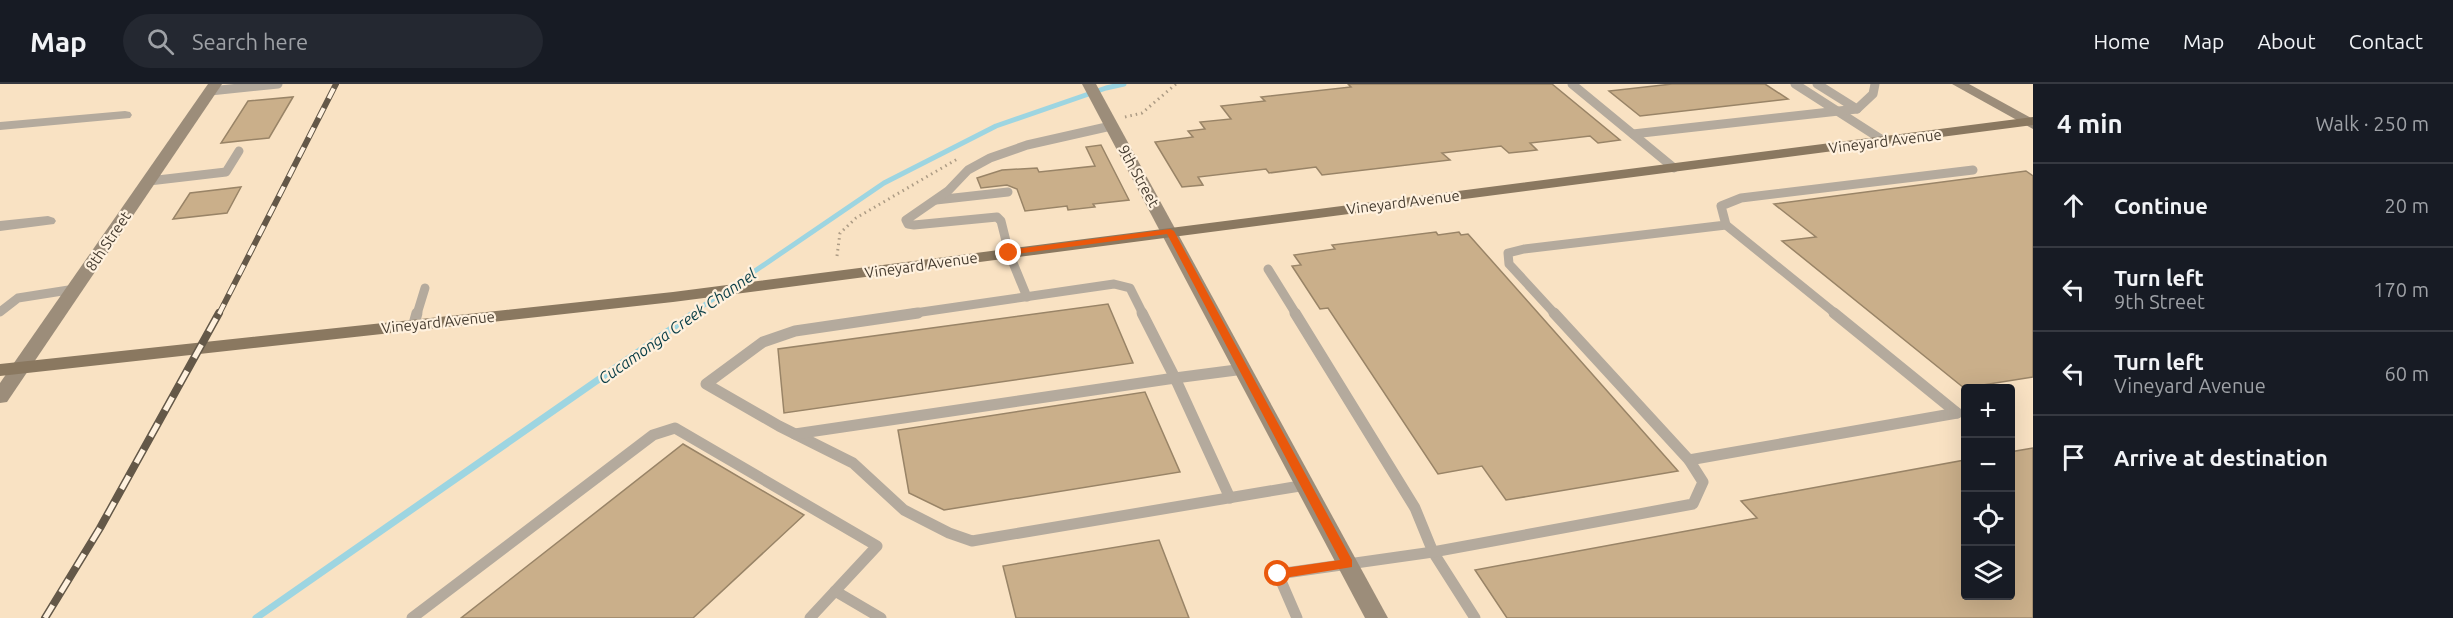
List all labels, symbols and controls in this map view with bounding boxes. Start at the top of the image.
search box [123,14,543,68]
icon: search [144,25,177,58]
text: Map [30,26,87,57]
text: Search here [192,29,308,54]
text: Home [2093,29,2150,53]
text: Map [2183,29,2224,53]
text: About [2257,29,2316,53]
text: Contact [2349,29,2423,53]
text: 4 min [2057,109,2123,138]
text: Walk · 250 m [2316,112,2429,135]
street label: Vineyard Avenue [1827,126,1943,156]
street label: 9th Street [1115,142,1163,210]
street label: Vineyard Avenue [1345,187,1461,217]
icon: ahead [2057,189,2090,222]
text: Continue [2114,193,2208,218]
text: 20 m [2385,194,2429,217]
street label: 8th Street [82,208,134,274]
route end [995,239,1021,265]
street label: Vineyard Avenue [863,249,979,281]
water label: Cucamonga Creek Channel [595,264,760,387]
text: Turn left [2114,265,2204,290]
icon: left [2057,273,2090,306]
text: 170 m [2373,278,2429,301]
text: 9th Street [2114,290,2205,313]
street label: Vineyard Avenue [381,308,495,336]
text: Turn left [2114,349,2204,374]
icon: left [2057,357,2090,390]
text: 60 m [2385,362,2429,385]
text: Vineyard Avenue [2114,374,2266,397]
map controls [1961,384,2015,600]
button: + [1961,384,2015,438]
button: − [1961,438,2015,492]
icon: arrive [2057,441,2090,474]
text: Arrive at destination [2114,445,2328,470]
button: locate [1961,492,2015,546]
button: layers [1961,546,2015,600]
route start [1264,560,1290,586]

